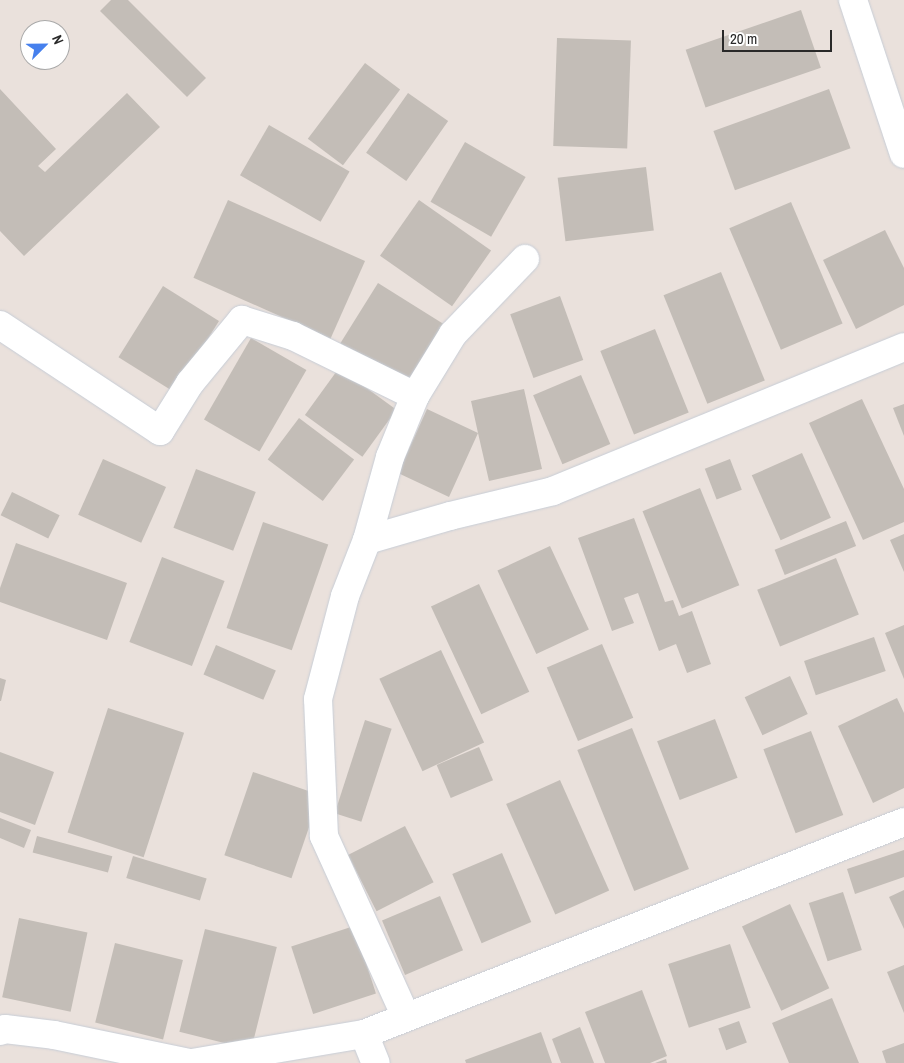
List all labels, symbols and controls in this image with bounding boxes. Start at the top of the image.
north arrow [20,20,70,70]
scale bar [724,20,834,52]
text: 20 m [730,28,757,49]
text: N [48,32,68,47]

